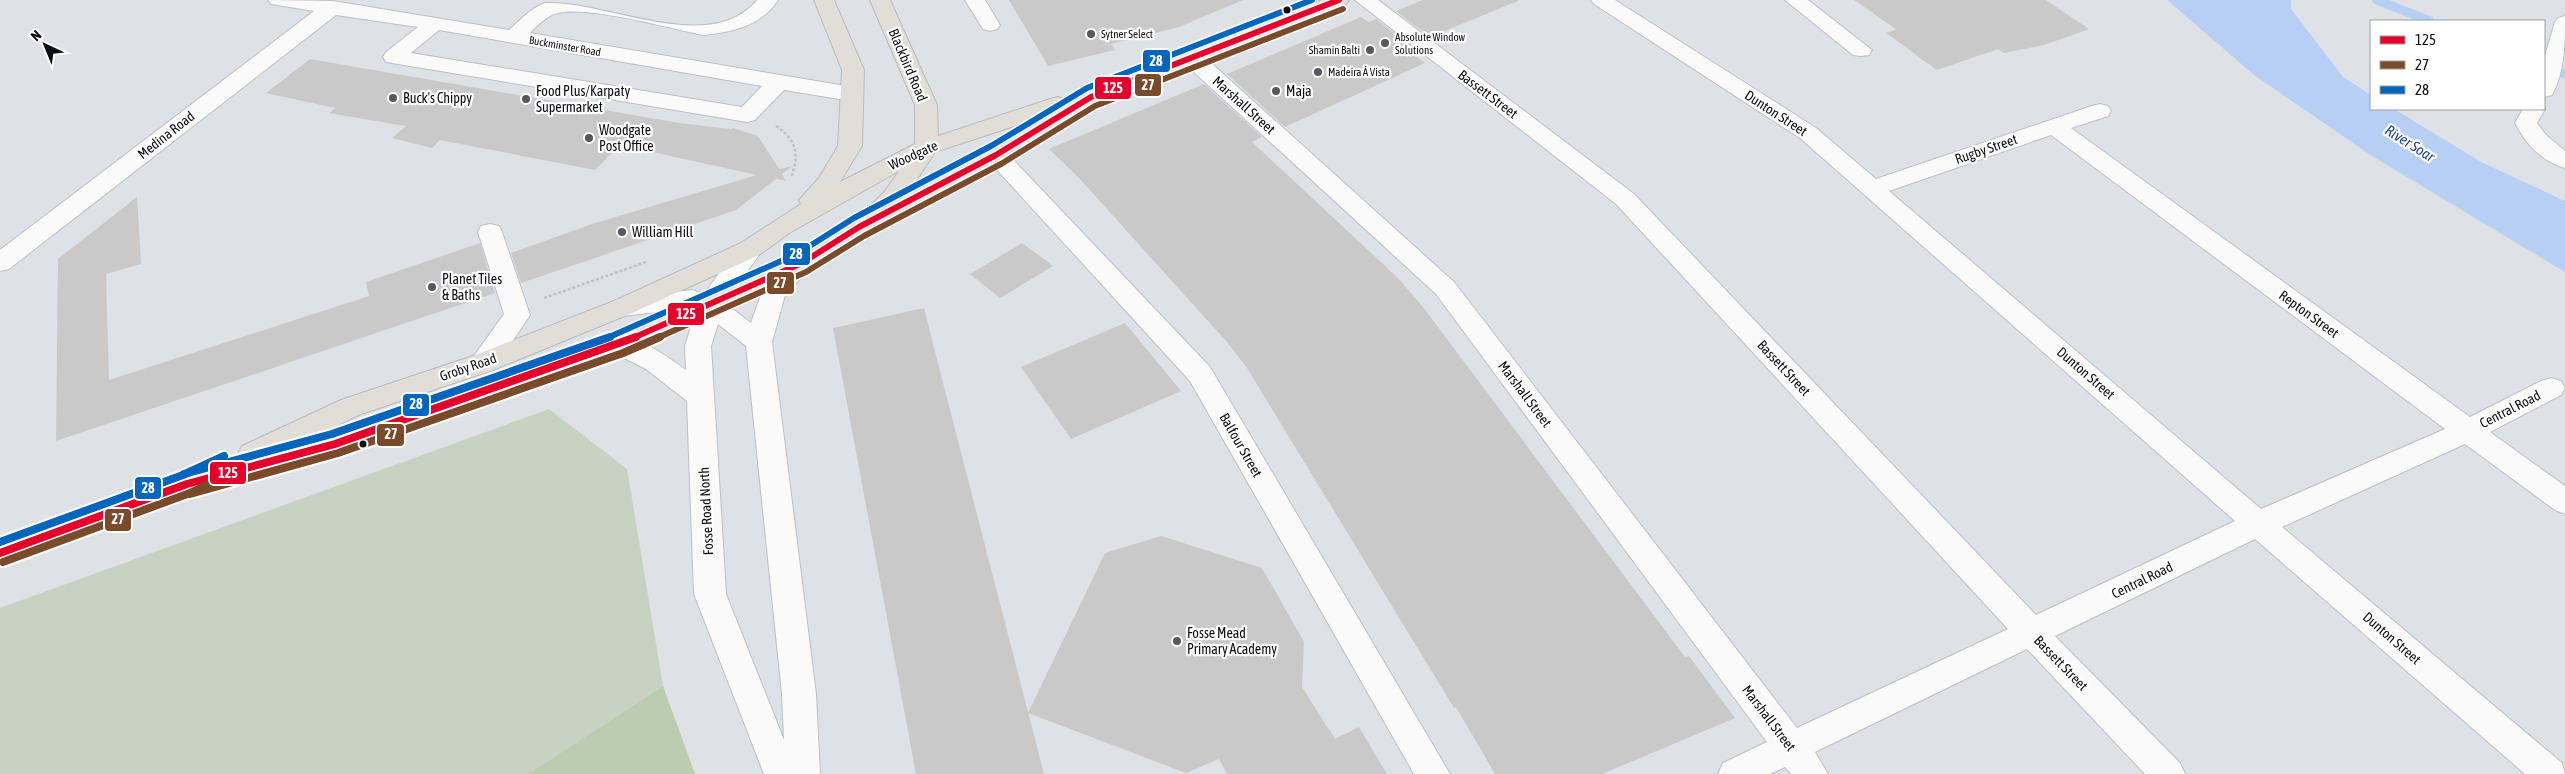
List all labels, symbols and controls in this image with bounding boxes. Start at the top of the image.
unlabelled marker [1282,5,1292,15]
north arrow [20,20,70,70]
legend [2370,20,2545,110]
street label: Blackbird Road [886,26,930,104]
text: N [27,27,44,44]
marker: Sytner Select [1085,28,1097,40]
place label: Sytner Select [1101,28,1153,40]
place label: Absolute Window Solutions [1395,31,1466,56]
text: 125 [2415,31,2436,48]
street label: Buckminster Road [528,34,602,58]
marker: Absolute Window Solutions [1379,37,1391,49]
place label: Shamin Balti [1309,44,1360,56]
marker: Shamin Balti [1364,44,1376,56]
line badge: 28 [1142,49,1171,73]
text: 28 [1149,53,1163,69]
text: 27 [2415,56,2429,73]
marker: Madeira Á Vista [1312,66,1324,78]
place label: Madeira Á Vista [1328,66,1390,78]
street label: Bassett Street [1455,67,1521,121]
line badge: 27 [1134,73,1162,97]
street label: Marshall Street [1210,73,1278,137]
line badge: 125 [1094,76,1132,100]
text: 27 [1141,77,1155,93]
text: 125 [1103,80,1123,96]
text: 28 [2415,81,2429,98]
place label: Food Plus/Karpaty Supermarket [536,83,630,115]
place label: Maja [1286,83,1312,99]
marker: Maja [1270,85,1282,97]
street label: Dunton Street [1742,87,1810,139]
place label: Buck's Chippy [403,90,472,106]
marker: Buck's Chippy [387,92,399,104]
marker: Food Plus/Karpaty Supermarket [520,93,532,105]
street label: Medina Road [134,108,198,162]
water label: River Soar [2382,121,2438,165]
place label: Woodgate Post Office [599,122,654,154]
street label: Rugby Street [1953,131,2019,167]
marker: Woodgate Post Office [583,132,595,144]
street label: Woodgate [886,137,940,173]
place label: William Hill [632,224,694,240]
marker: William Hill [616,226,628,238]
line badge: 28 [782,242,811,266]
text: 28 [789,246,803,262]
place label: Planet Tiles & Baths [442,271,502,303]
line badge: 27 [766,271,795,295]
text: 27 [773,275,787,291]
marker: Planet Tiles & Baths [426,281,438,293]
street label: Repton Street [2276,287,2342,341]
line badge: 125 [667,302,705,326]
text: 125 [676,306,696,322]
street label: Bassett Street [1754,337,1814,399]
street label: Dunton Street [2054,344,2118,402]
street label: Groby Road [437,350,499,384]
street label: Marshall Street [1495,358,1555,430]
street label: Central Road [2477,387,2543,431]
line badge: 28 [402,393,430,417]
text: 28 [409,396,423,412]
street label: Balfour Street [1216,410,1266,480]
line badge: 27 [376,423,405,447]
text: 27 [384,426,398,442]
unlabelled marker [358,439,368,449]
line badge: 125 [209,461,247,485]
text: 125 [218,465,238,481]
street label: Fosse Road North [696,466,716,556]
line badge: 28 [134,476,162,500]
text: 28 [141,480,155,496]
line badge: 27 [104,508,132,532]
text: 27 [111,511,125,527]
street label: Central Road [2109,558,2175,602]
street label: Dunton Street [2360,609,2424,667]
place label: Fosse Mead Primary Academy [1187,625,1277,657]
street label: Bassett Street [2031,632,2091,694]
marker: Fosse Mead Primary Academy [1171,635,1183,647]
street label: Marshall Street [1739,682,1799,754]

